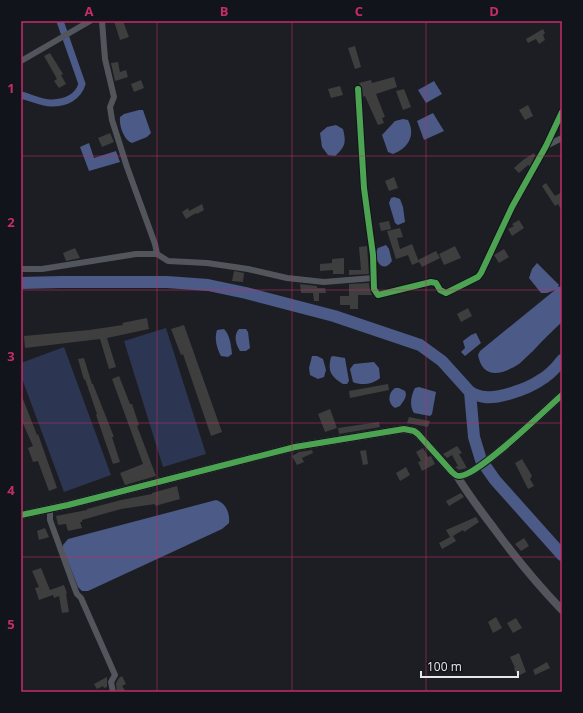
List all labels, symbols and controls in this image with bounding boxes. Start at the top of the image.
text: A [85,2,94,20]
text: B [220,2,229,20]
text: C [355,2,363,20]
text: D [489,2,499,20]
text: 1 [7,79,15,97]
text: 2 [7,213,15,231]
text: 3 [7,347,15,365]
text: 4 [7,481,15,499]
text: 5 [7,615,15,633]
scale bar [421,653,518,679]
text: 100 m [427,658,462,675]

